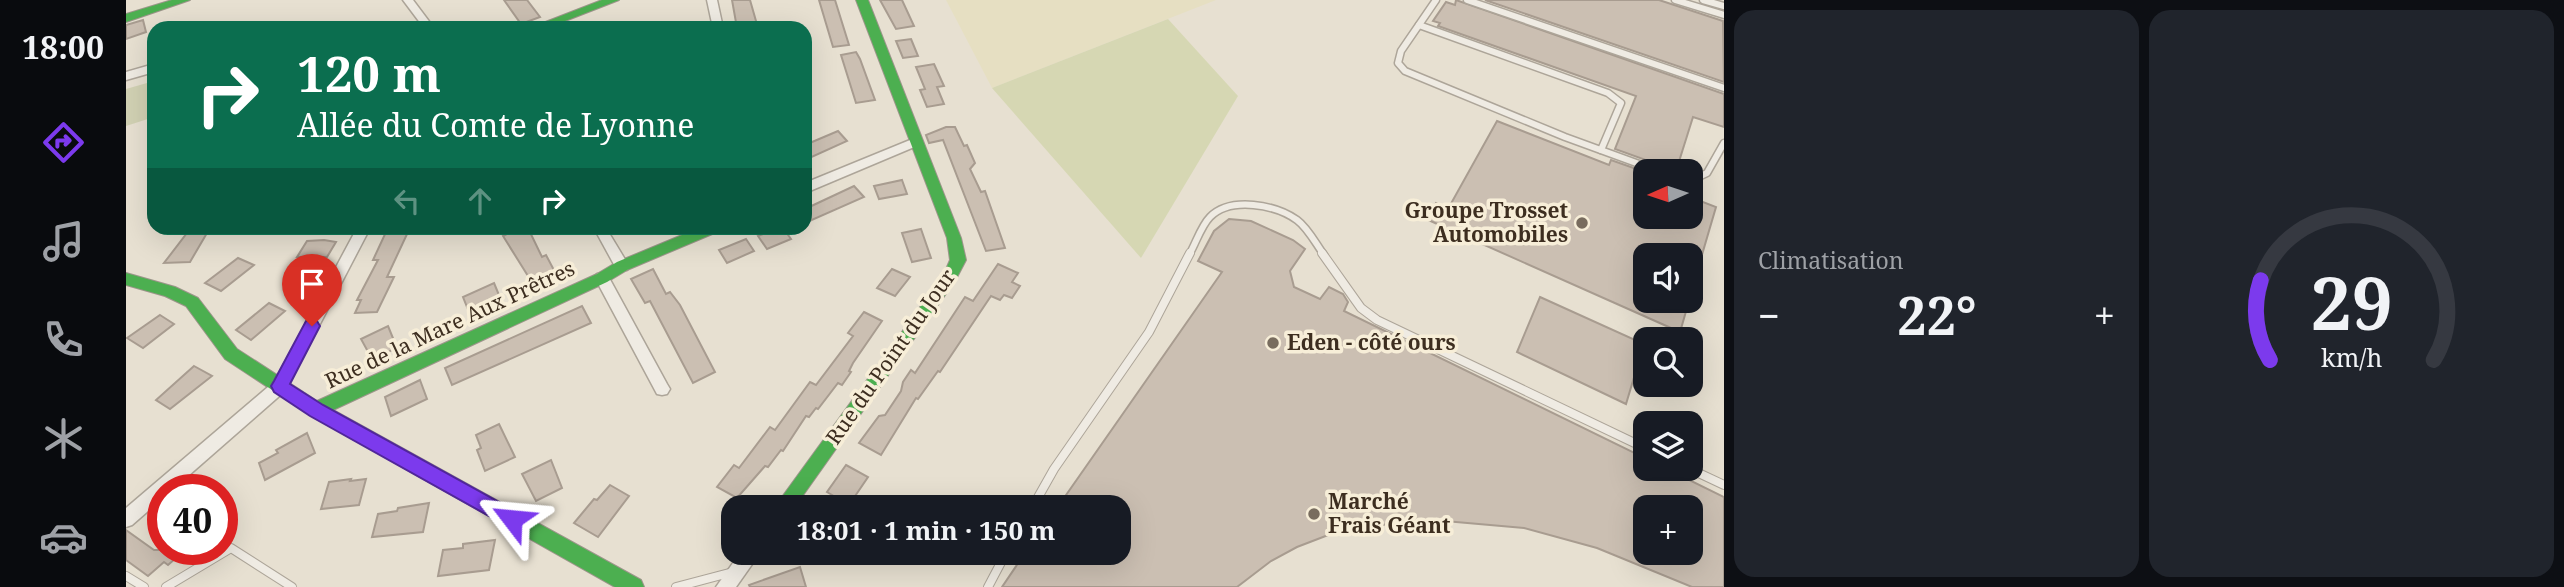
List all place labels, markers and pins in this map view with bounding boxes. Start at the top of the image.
place label: Groupe Trosset Automobiles [1405,196,1568,248]
marker: Groupe Trosset Automobiles [1574,215,1590,231]
pin [282,254,342,326]
place label: Eden - côté ours [1287,328,1456,356]
marker: Eden - côté ours [1265,335,1281,351]
place label: Marché Frais Géant [1328,487,1451,539]
marker: Marché Frais Géant [1306,506,1322,522]

